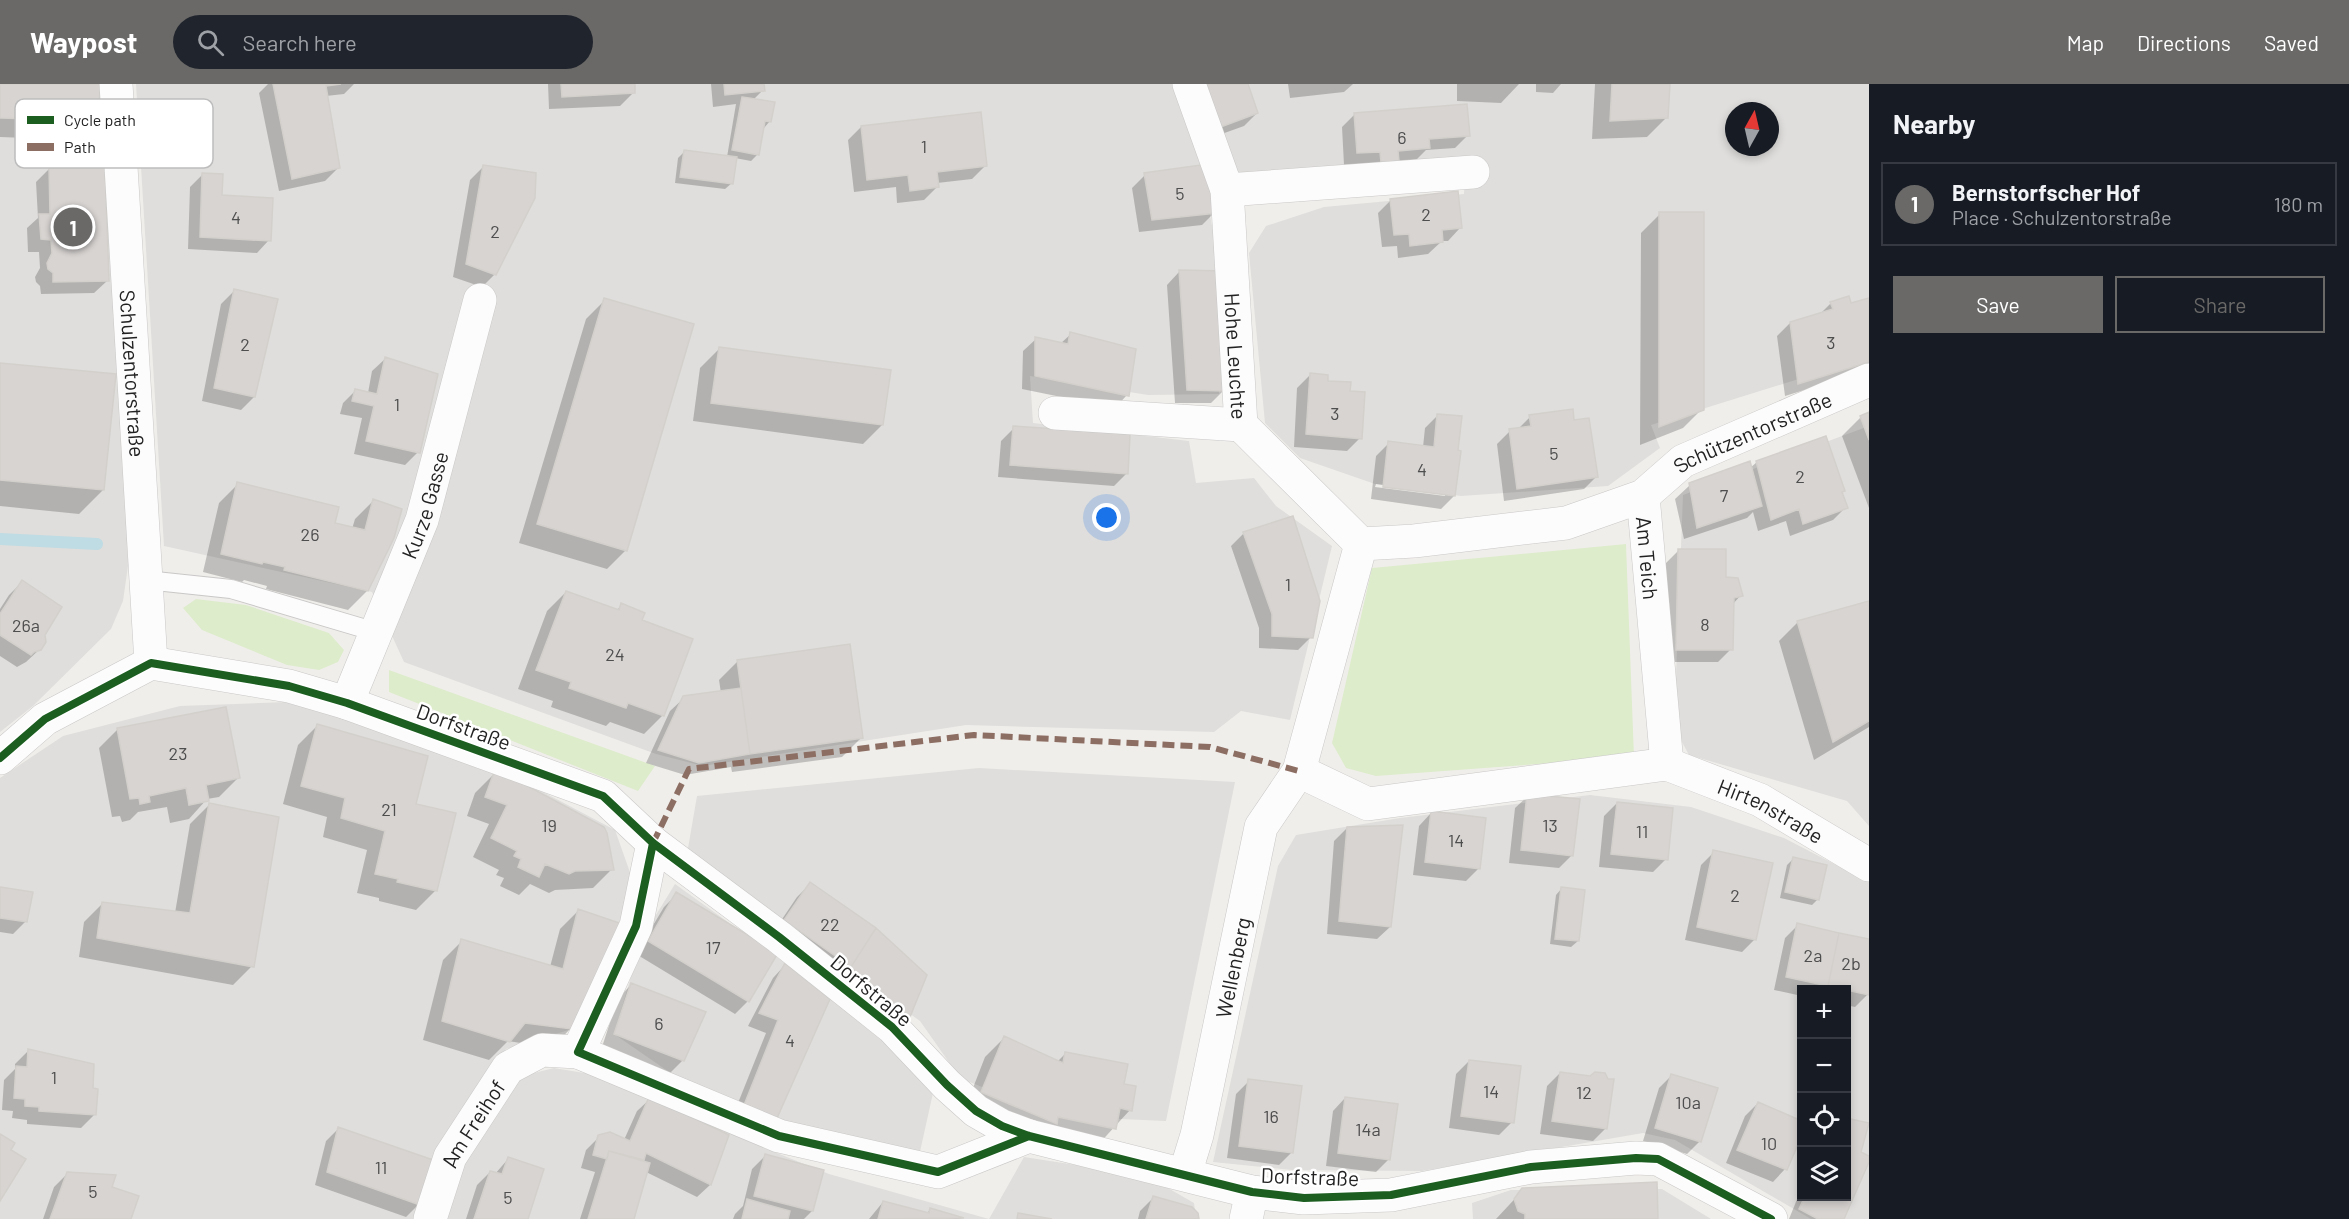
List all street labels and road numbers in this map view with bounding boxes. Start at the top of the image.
street label: Schulzentorstraße [116,289,151,458]
street label: Hohe Leuchte [1221,292,1253,420]
street label: Schützentorstraße [1667,385,1835,477]
street label: Kurze Gasse [395,448,452,562]
street label: Am Teich [1632,515,1665,601]
street label: Dorfstraße [413,697,515,755]
street label: Hirtenstraße [1715,773,1828,848]
street label: Wellenberg [1209,915,1254,1020]
street label: Dorfstraße [826,949,918,1031]
street label: Am Freihof [435,1075,510,1171]
street label: Dorfstraße [1260,1162,1360,1190]

